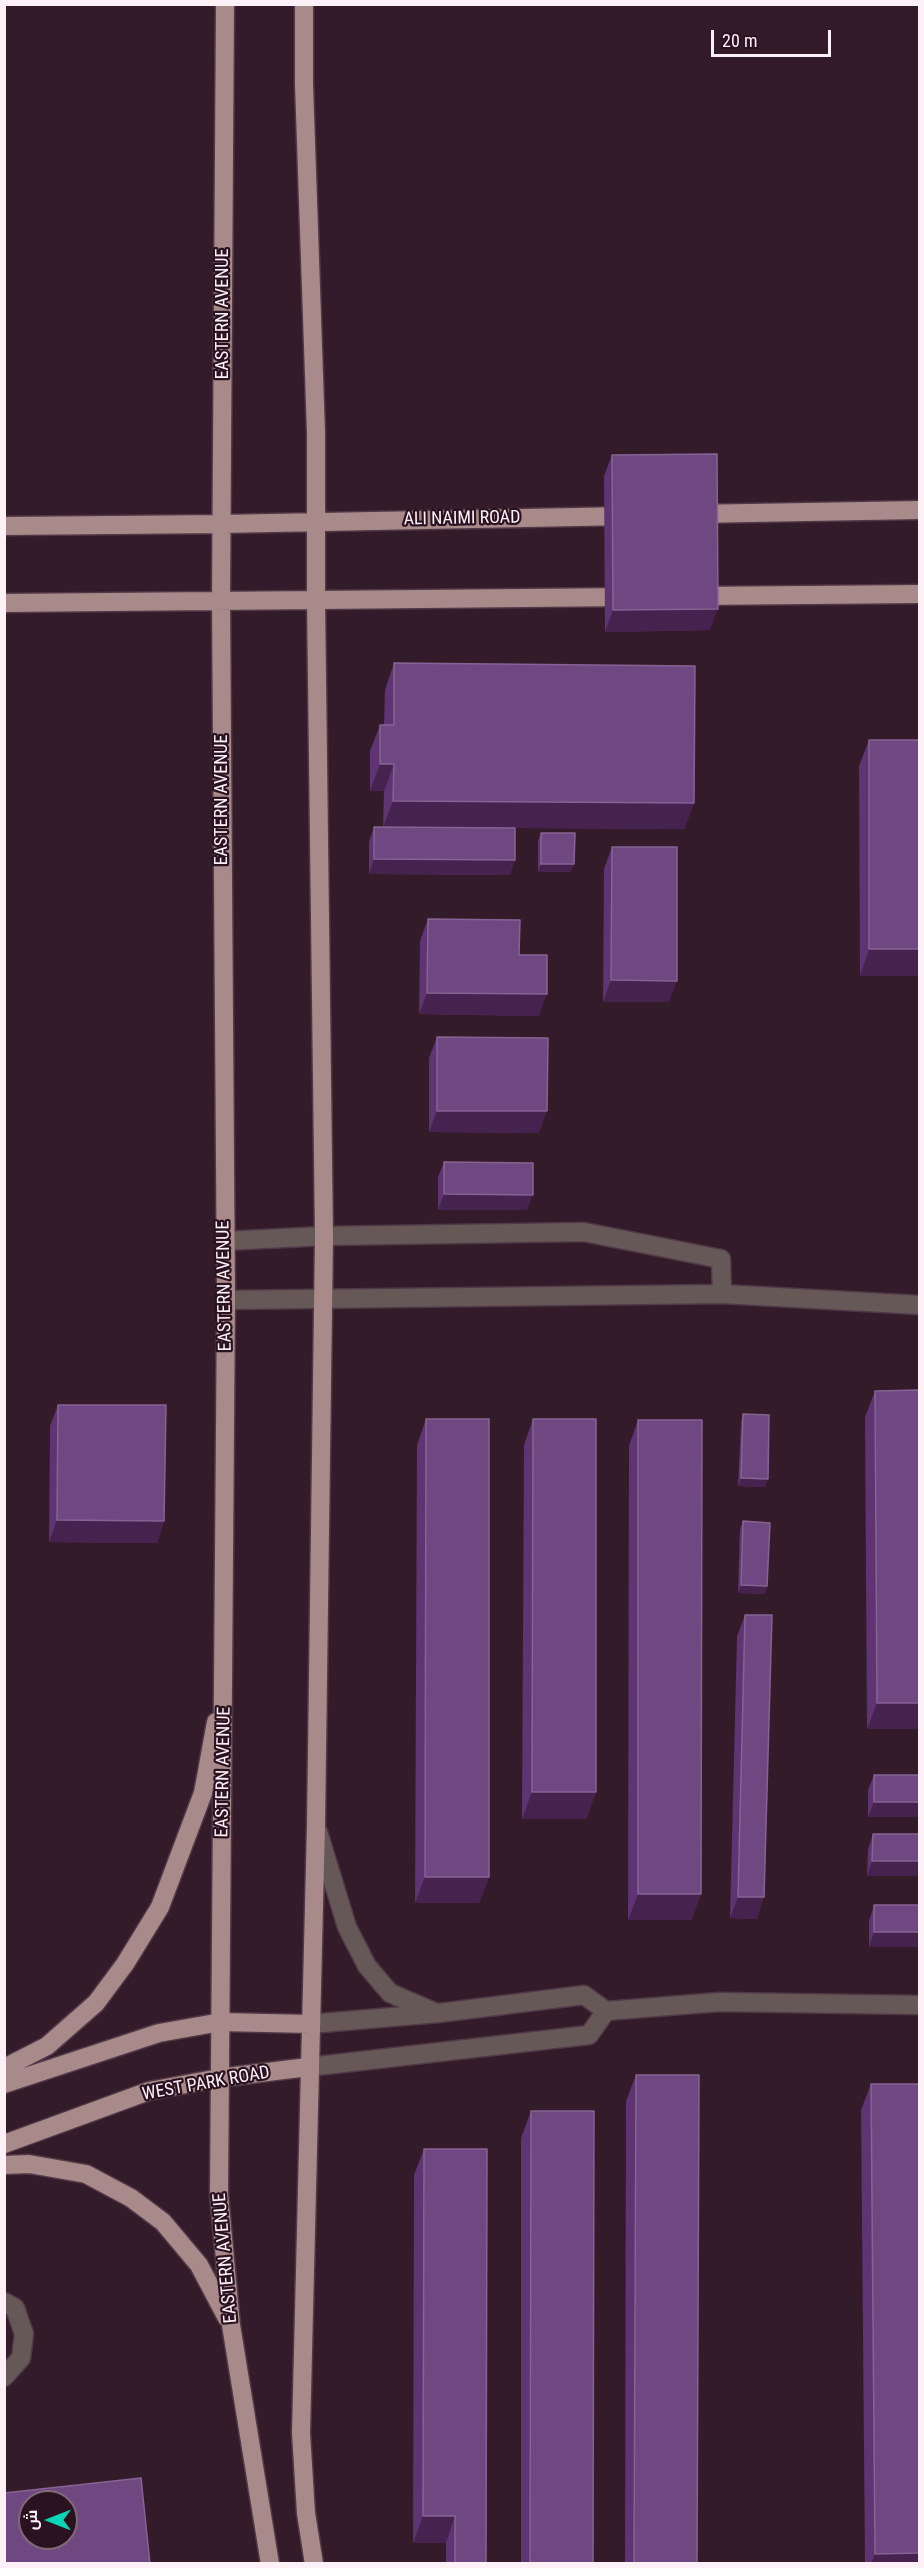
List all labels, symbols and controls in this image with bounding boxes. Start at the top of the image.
scale bar [714,18,834,56]
text: 20 m [722,30,757,51]
street label: EASTERN AVENUE [212,249,234,379]
street label: ALI NAIMI ROAD [403,507,521,531]
street label: EASTERN AVENUE [211,735,233,865]
street label: EASTERN AVENUE [213,1220,237,1352]
street label: EASTERN AVENUE [212,1706,236,1838]
street label: WEST PARK ROAD [141,2062,271,2106]
street label: EASTERN AVENUE [210,2192,242,2324]
north arrow [18,2490,78,2550]
text: ش [22,2510,41,2530]

